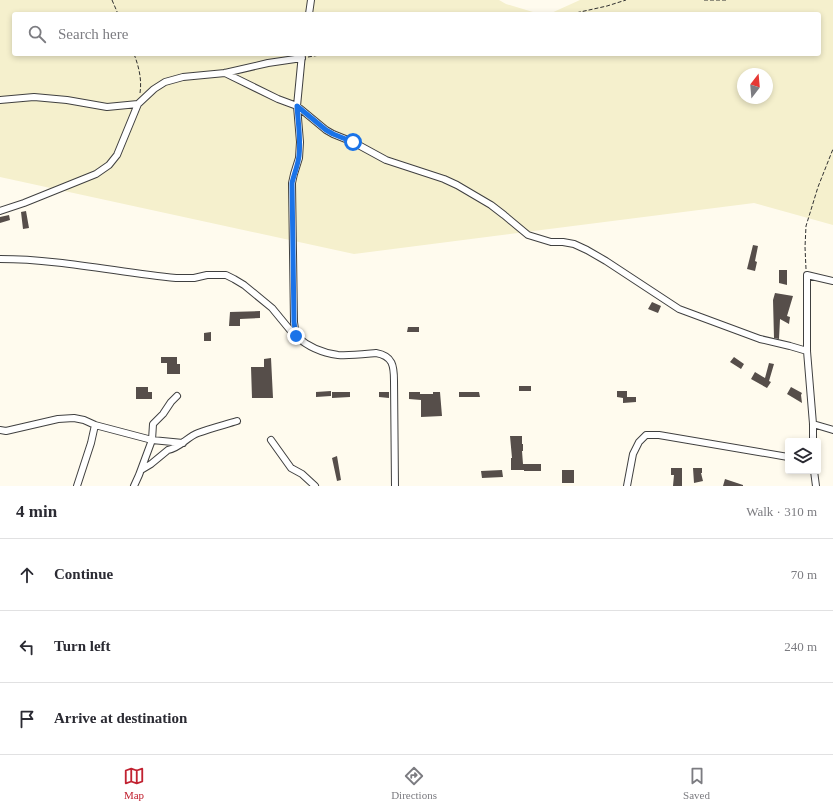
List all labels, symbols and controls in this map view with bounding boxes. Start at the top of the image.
search box [12,12,821,56]
icon: search [26,23,48,45]
text: Search here [58,26,128,42]
north arrow [737,68,773,104]
route start [344,133,362,151]
route end [287,327,305,345]
map controls [785,438,821,474]
button: layers [785,438,821,474]
text: 4 min [16,502,57,521]
text: Walk · 310 m [746,504,817,519]
icon: ahead [16,564,38,586]
text: Continue [54,566,113,582]
text: 70 m [791,567,817,582]
icon: left [16,636,38,658]
text: Turn left [54,638,111,654]
text: 240 m [784,639,817,654]
icon: arrive [16,708,38,730]
text: Arrive at destination [54,710,187,726]
tab: Map [123,765,145,801]
tab: Directions [391,765,437,801]
tab: Saved [683,765,710,801]

